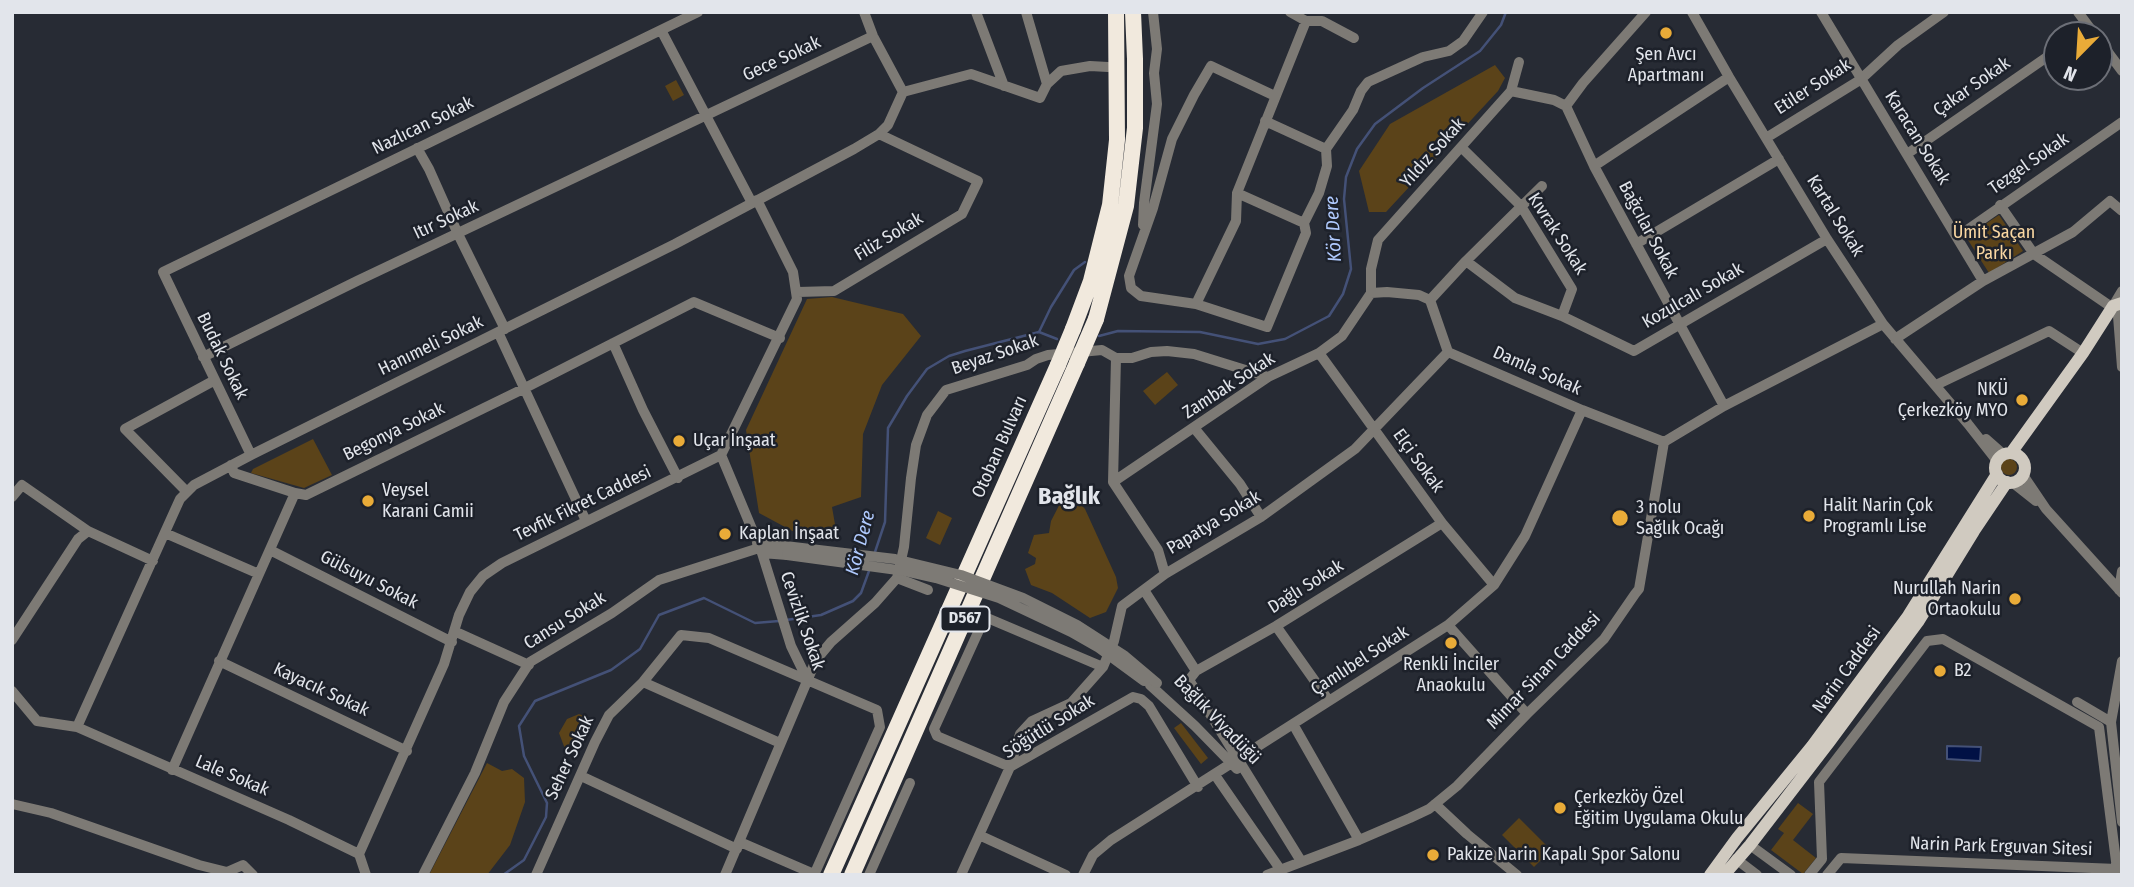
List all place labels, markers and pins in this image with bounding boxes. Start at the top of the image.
marker: Şen Avcı Apartmanı [1658,25,1674,41]
place label: Şen Avcı Apartmanı [1628,44,1704,86]
place label: NKÜ Çerkezköy MYO [1898,379,2008,422]
marker: NKÜ Çerkezköy MYO [2014,392,2030,408]
place label: Uçar İnşaat [693,430,776,452]
marker: Uçar İnşaat [671,433,687,449]
place label: Veysel Karani Camii [382,480,474,522]
marker: Veysel Karani Camii [360,493,376,509]
place label: Halit Narin Çok Programlı Lise [1823,495,1933,538]
place label: 3 nolu Sağlık Ocağı [1636,497,1724,540]
marker: 3 nolu Sağlık Ocağı [1610,508,1630,528]
marker: Halit Narin Çok Programlı Lise [1801,508,1817,524]
place label: Kaplan İnşaat [739,523,839,545]
marker: Kaplan İnşaat [717,526,733,542]
place label: Nurullah Narin Ortaokulu [1893,578,2001,620]
marker: Nurullah Narin Ortaokulu [2007,591,2023,607]
marker: Renkli İnciler Anaokulu [1443,635,1459,651]
place label: Renkli İnciler Anaokulu [1403,654,1499,696]
place label: B2 [1954,660,1972,682]
marker: B2 [1932,663,1948,679]
place label: Çerkezköy Özel Eğitim Uygulama Okulu [1574,787,1743,830]
marker: Çerkezköy Özel Eğitim Uygulama Okulu [1552,800,1568,816]
place label: Pakize Narin Kapalı Spor Salonu [1447,844,1680,866]
marker: Pakize Narin Kapalı Spor Salonu [1425,847,1441,863]

